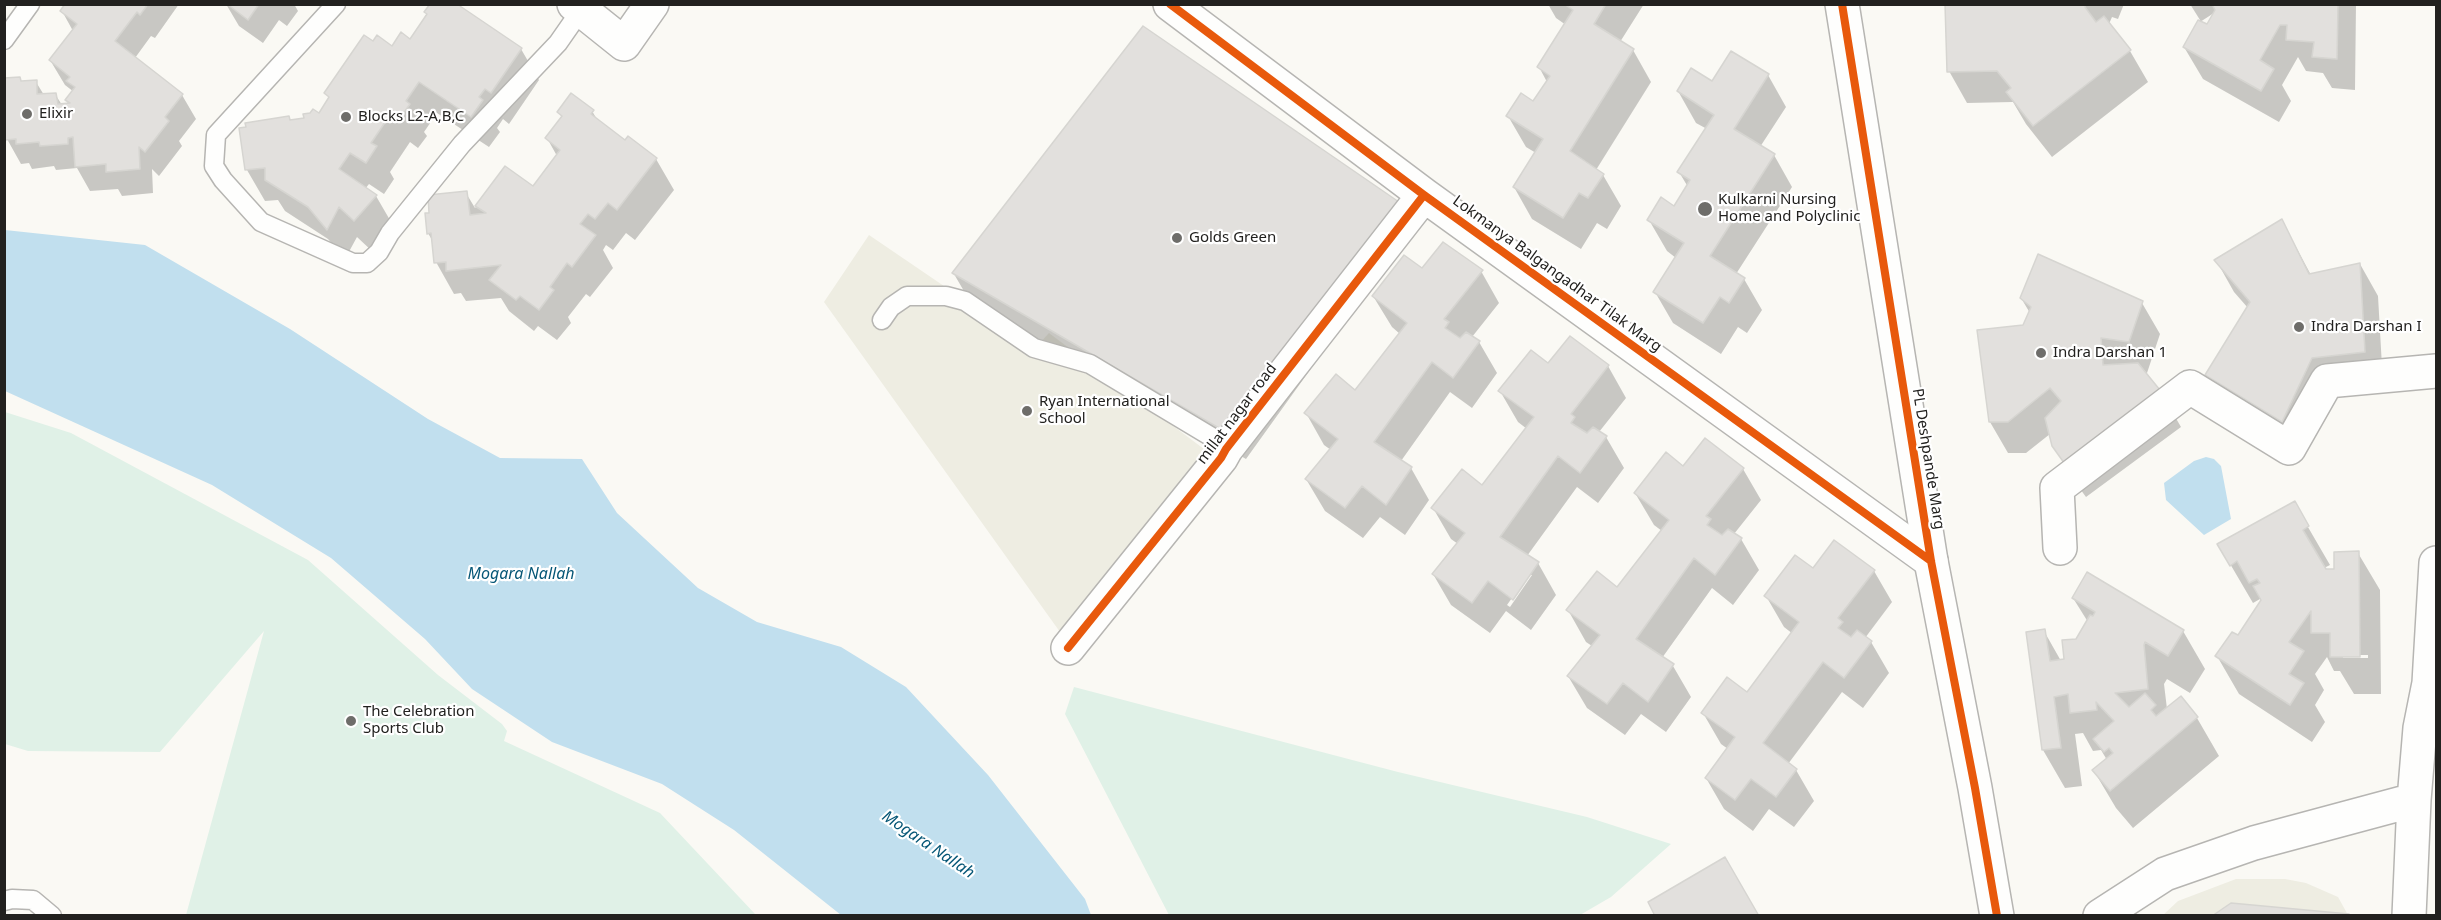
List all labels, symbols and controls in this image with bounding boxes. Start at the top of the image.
place label: Elixir [39,105,73,123]
marker: Elixir [20,107,34,121]
place label: Blocks L2-A,B,C [358,108,464,126]
marker: Blocks L2-A,B,C [339,110,353,124]
place label: Kulkarni Nursing Home and Polyclinic [1718,191,1860,226]
street label: Lokmanya Balgangadhar Tilak Marg [1449,192,1665,356]
marker: Kulkarni Nursing Home and Polyclinic [1696,200,1714,218]
place label: Golds Green [1189,229,1276,247]
marker: Golds Green [1170,231,1184,245]
place label: Indra Darshan I [2311,318,2421,336]
marker: Indra Darshan I [2292,320,2306,334]
place label: Indra Darshan 1 [2053,344,2167,362]
marker: Indra Darshan 1 [2034,346,2048,360]
street label: millat nagar road [1193,360,1281,468]
street label: PL Deshpande Marg [1908,387,1948,531]
place label: Ryan International School [1039,393,1170,428]
marker: Ryan International School [1020,404,1034,418]
water label: Mogara Nallah [467,564,575,584]
place label: The Celebration Sports Club [363,703,474,738]
marker: The Celebration Sports Club [344,714,358,728]
water label: Mogara Nallah [878,807,978,883]

